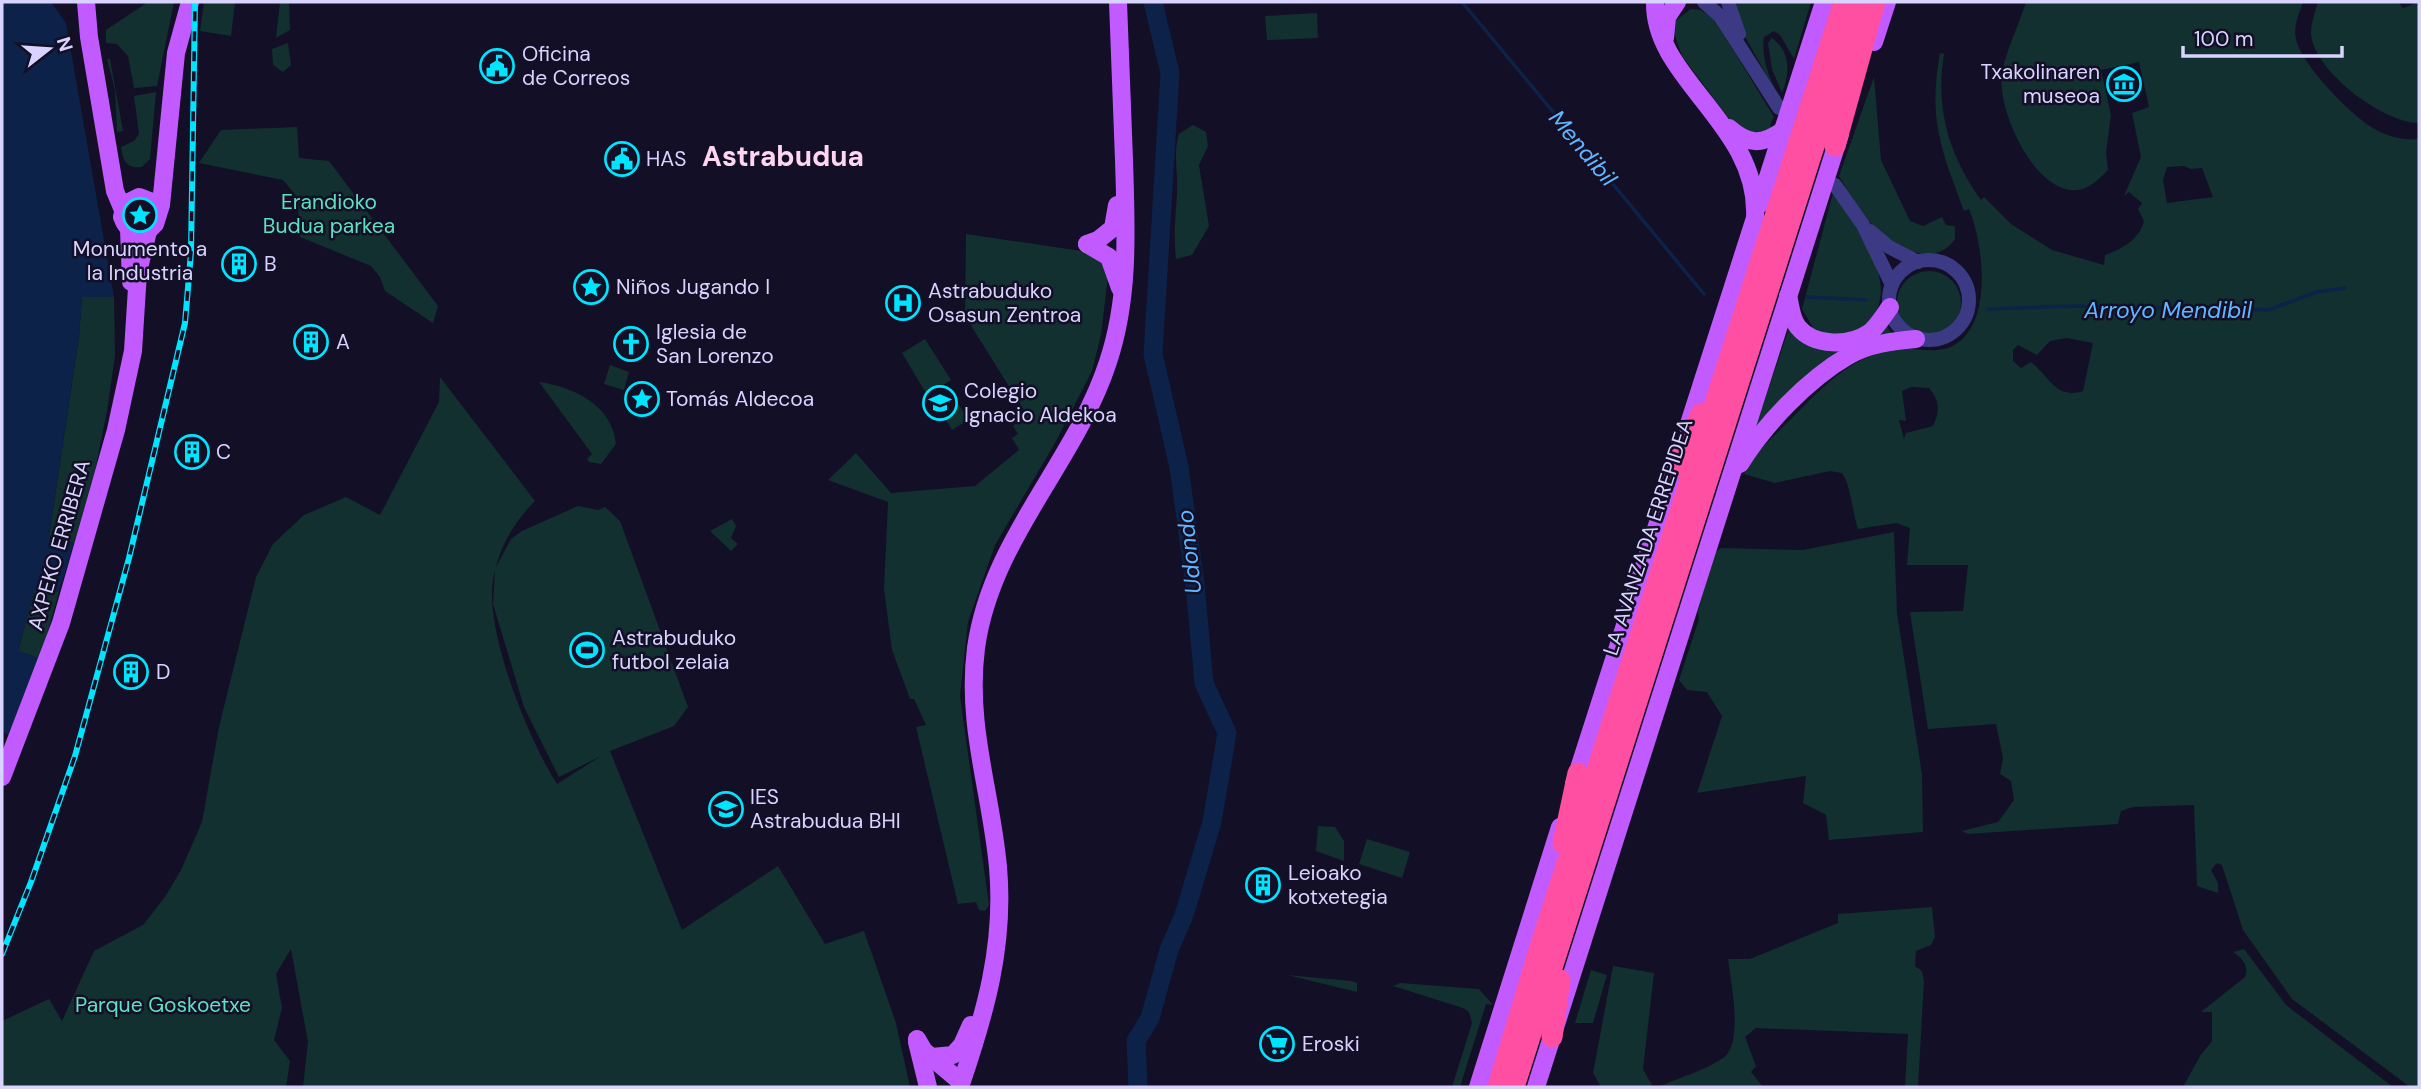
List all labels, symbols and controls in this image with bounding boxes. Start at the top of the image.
north arrow [14,14,84,84]
scale bar [2183,14,2342,58]
text: 100 m [2194,25,2254,53]
text: N [51,34,79,54]
place label: Oficina de Correos [522,40,630,92]
public building icon: Oficina de Correos [478,47,516,85]
place label: Txakolinaren museoa [1981,58,2100,110]
museum icon: Txakolinaren museoa [2105,65,2143,103]
water label: Mendibil [1542,104,1624,193]
district label: Astrabudua [702,138,864,175]
public building icon: HAS [603,140,641,178]
place label: HAS [646,145,686,173]
park label: Erandioko Budua parkea [263,188,395,240]
place icon: Monumento a la Industria [121,196,159,234]
place label: Monumento a la Industria [73,235,207,287]
building icon: B [220,245,258,283]
place label: B [264,250,277,278]
place icon: Niños Jugando I [572,268,610,306]
place label: Niños Jugando I [616,273,770,301]
place label: Astrabuduko Osasun Zentroa [928,277,1081,329]
hospital icon: Astrabuduko Osasun Zentroa [884,284,922,322]
water label: Arroyo Mendibil [2083,295,2253,325]
place label: Iglesia de San Lorenzo [656,318,774,370]
building icon: A [292,323,330,361]
church icon: Iglesia de San Lorenzo [612,325,650,363]
place label: A [336,328,350,356]
place label: Colegio Ignacio Aldekoa [964,377,1117,429]
place icon: Tomás Aldecoa [623,380,661,418]
school or university icon: Colegio Ignacio Aldekoa [921,384,959,422]
place label: Tomás Aldecoa [666,385,814,413]
street label: LA AVANZADA ERREPIDEA [1596,415,1700,659]
building icon: C [173,433,211,471]
place label: C [216,438,231,466]
street label: AXPEKO ERRIBERA [21,456,97,634]
water label: Udondo [1170,509,1208,595]
place label: Astrabuduko futbol zelaia [612,624,736,676]
sports icon: Astrabuduko futbol zelaia [568,631,606,669]
building icon: D [112,653,150,691]
place label: D [156,658,170,686]
place label: IES Astrabudua BHI [750,783,901,835]
school or university icon: IES Astrabudua BHI [707,790,745,828]
place label: Leioako kotxetegia [1288,859,1388,911]
building icon: Leioako kotxetegia [1244,866,1282,904]
park label: Parque Goskoetxe [75,991,251,1019]
supermarket icon: Eroski [1258,1025,1296,1063]
place label: Eroski [1302,1030,1360,1058]

